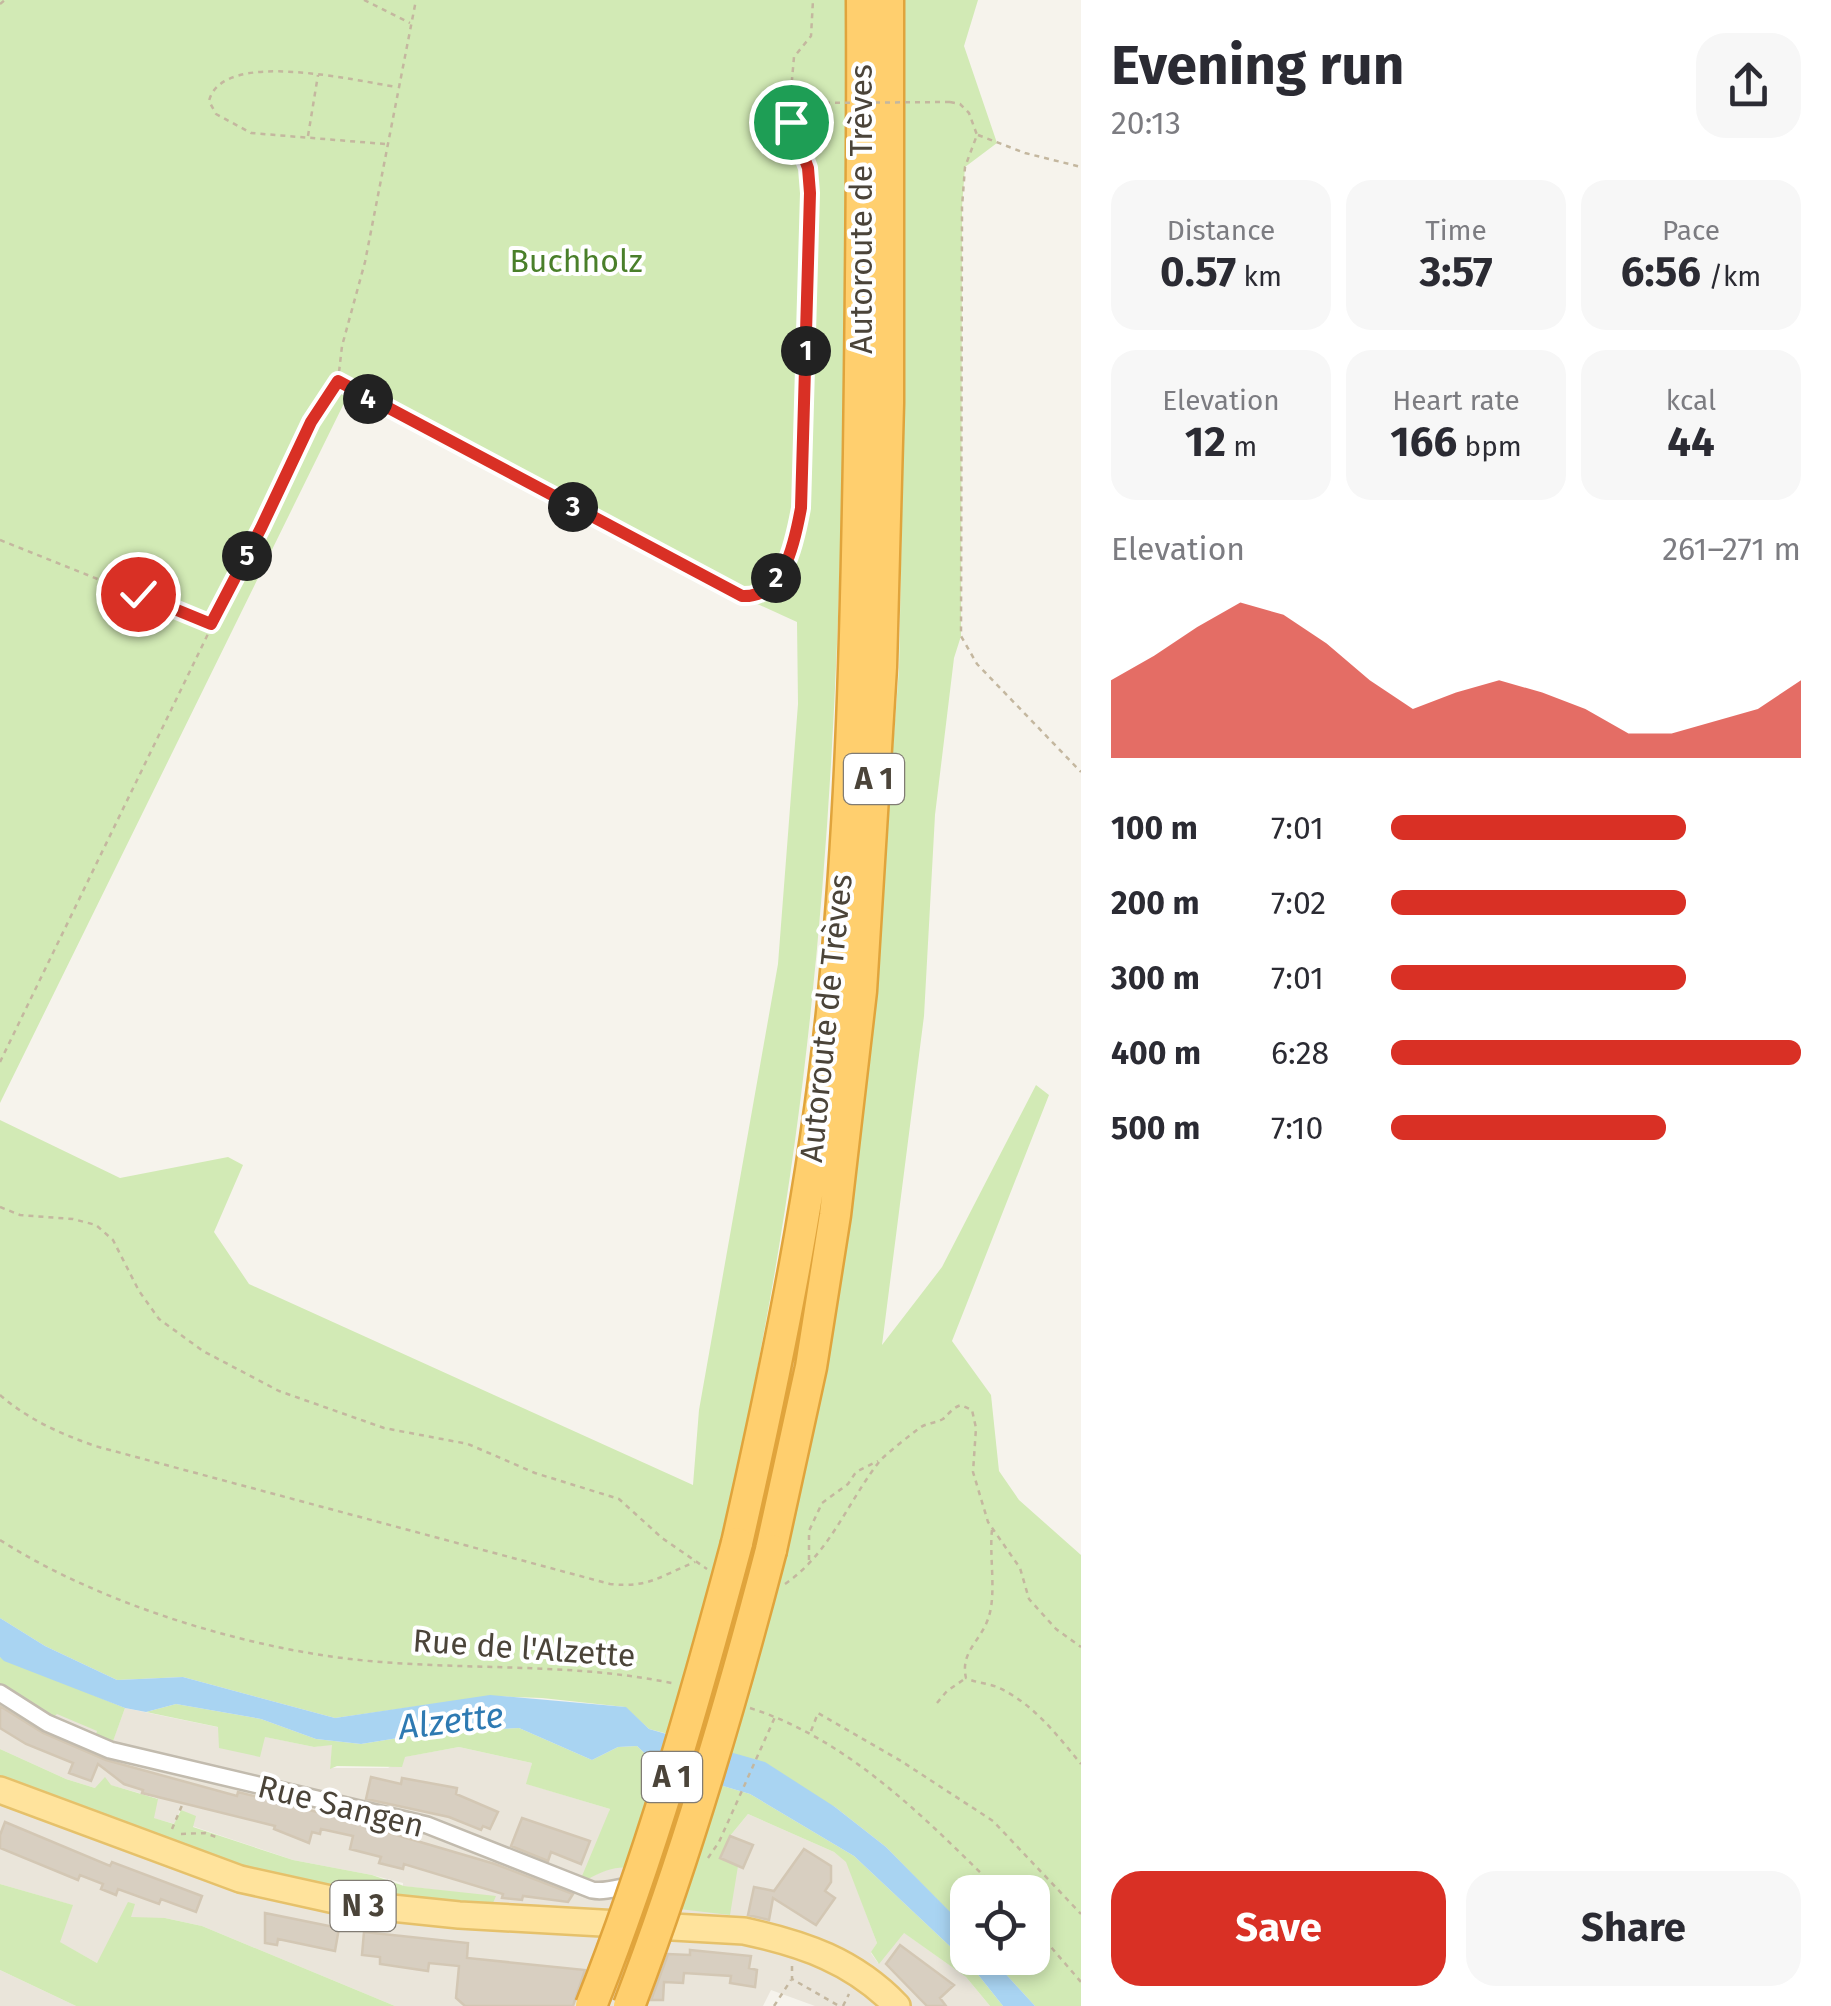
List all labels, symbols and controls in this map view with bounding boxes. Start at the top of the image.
text: Evening run [1111,33,1405,99]
button: share [1696,33,1801,138]
street label: Autoroute de Trèves [842,64,880,354]
pin [749,80,834,165]
icon: arrive [764,95,819,150]
text: 20:13 [1111,104,1181,142]
text: Distance [1167,214,1275,247]
text: Time [1425,214,1487,247]
text: Pace [1662,214,1720,247]
park label: Buchholz [509,242,643,280]
text: 0.57 [1160,247,1236,297]
text: 3:57 [1419,247,1493,297]
text: 6:56 [1621,247,1701,297]
text: km [1236,260,1282,293]
text: /km [1701,260,1761,293]
pin: 1 [781,326,831,376]
text: 1 [800,334,813,367]
pin: 4 [343,374,393,424]
text: 4 [360,382,376,415]
text: Elevation [1162,384,1280,417]
text: Heart rate [1392,384,1520,417]
text: kcal [1666,384,1716,417]
text: 12 [1185,417,1226,467]
text: 166 [1390,417,1457,467]
text: 44 [1667,417,1715,467]
text: m [1226,430,1257,463]
text: bpm [1457,430,1522,463]
pin: 3 [548,482,598,532]
text: 3 [566,490,580,523]
text: Elevation [1111,530,1245,568]
text: 261–271 m [1662,530,1801,568]
pin: 5 [222,531,272,581]
text: 5 [239,539,255,572]
pin [96,552,181,637]
pin: 2 [751,553,801,603]
text: 2 [769,561,783,594]
icon: check [111,567,166,622]
road number: A 1 [844,754,904,804]
text: 100 m [1111,809,1198,847]
text: 7:01 [1271,809,1324,847]
street label: Autoroute de Trèves [792,872,860,1164]
text: 200 m [1111,884,1200,922]
text: 7:02 [1271,884,1326,922]
text: 300 m [1111,959,1200,997]
text: 7:01 [1271,959,1324,997]
text: 400 m [1111,1034,1201,1072]
text: 6:28 [1271,1034,1329,1072]
text: 500 m [1111,1109,1200,1147]
text: 7:10 [1271,1109,1323,1147]
street label: Rue de l'Alzette [411,1621,637,1675]
water label: Alzette [394,1694,506,1749]
road number: A 1 [642,1752,702,1802]
street label: Rue Sangen [254,1767,428,1845]
button: Save [1111,1871,1446,1986]
button: Share [1466,1871,1801,1986]
map controls [950,1875,1050,1975]
button: locate [950,1875,1050,1975]
road number: N 3 [330,1881,396,1931]

